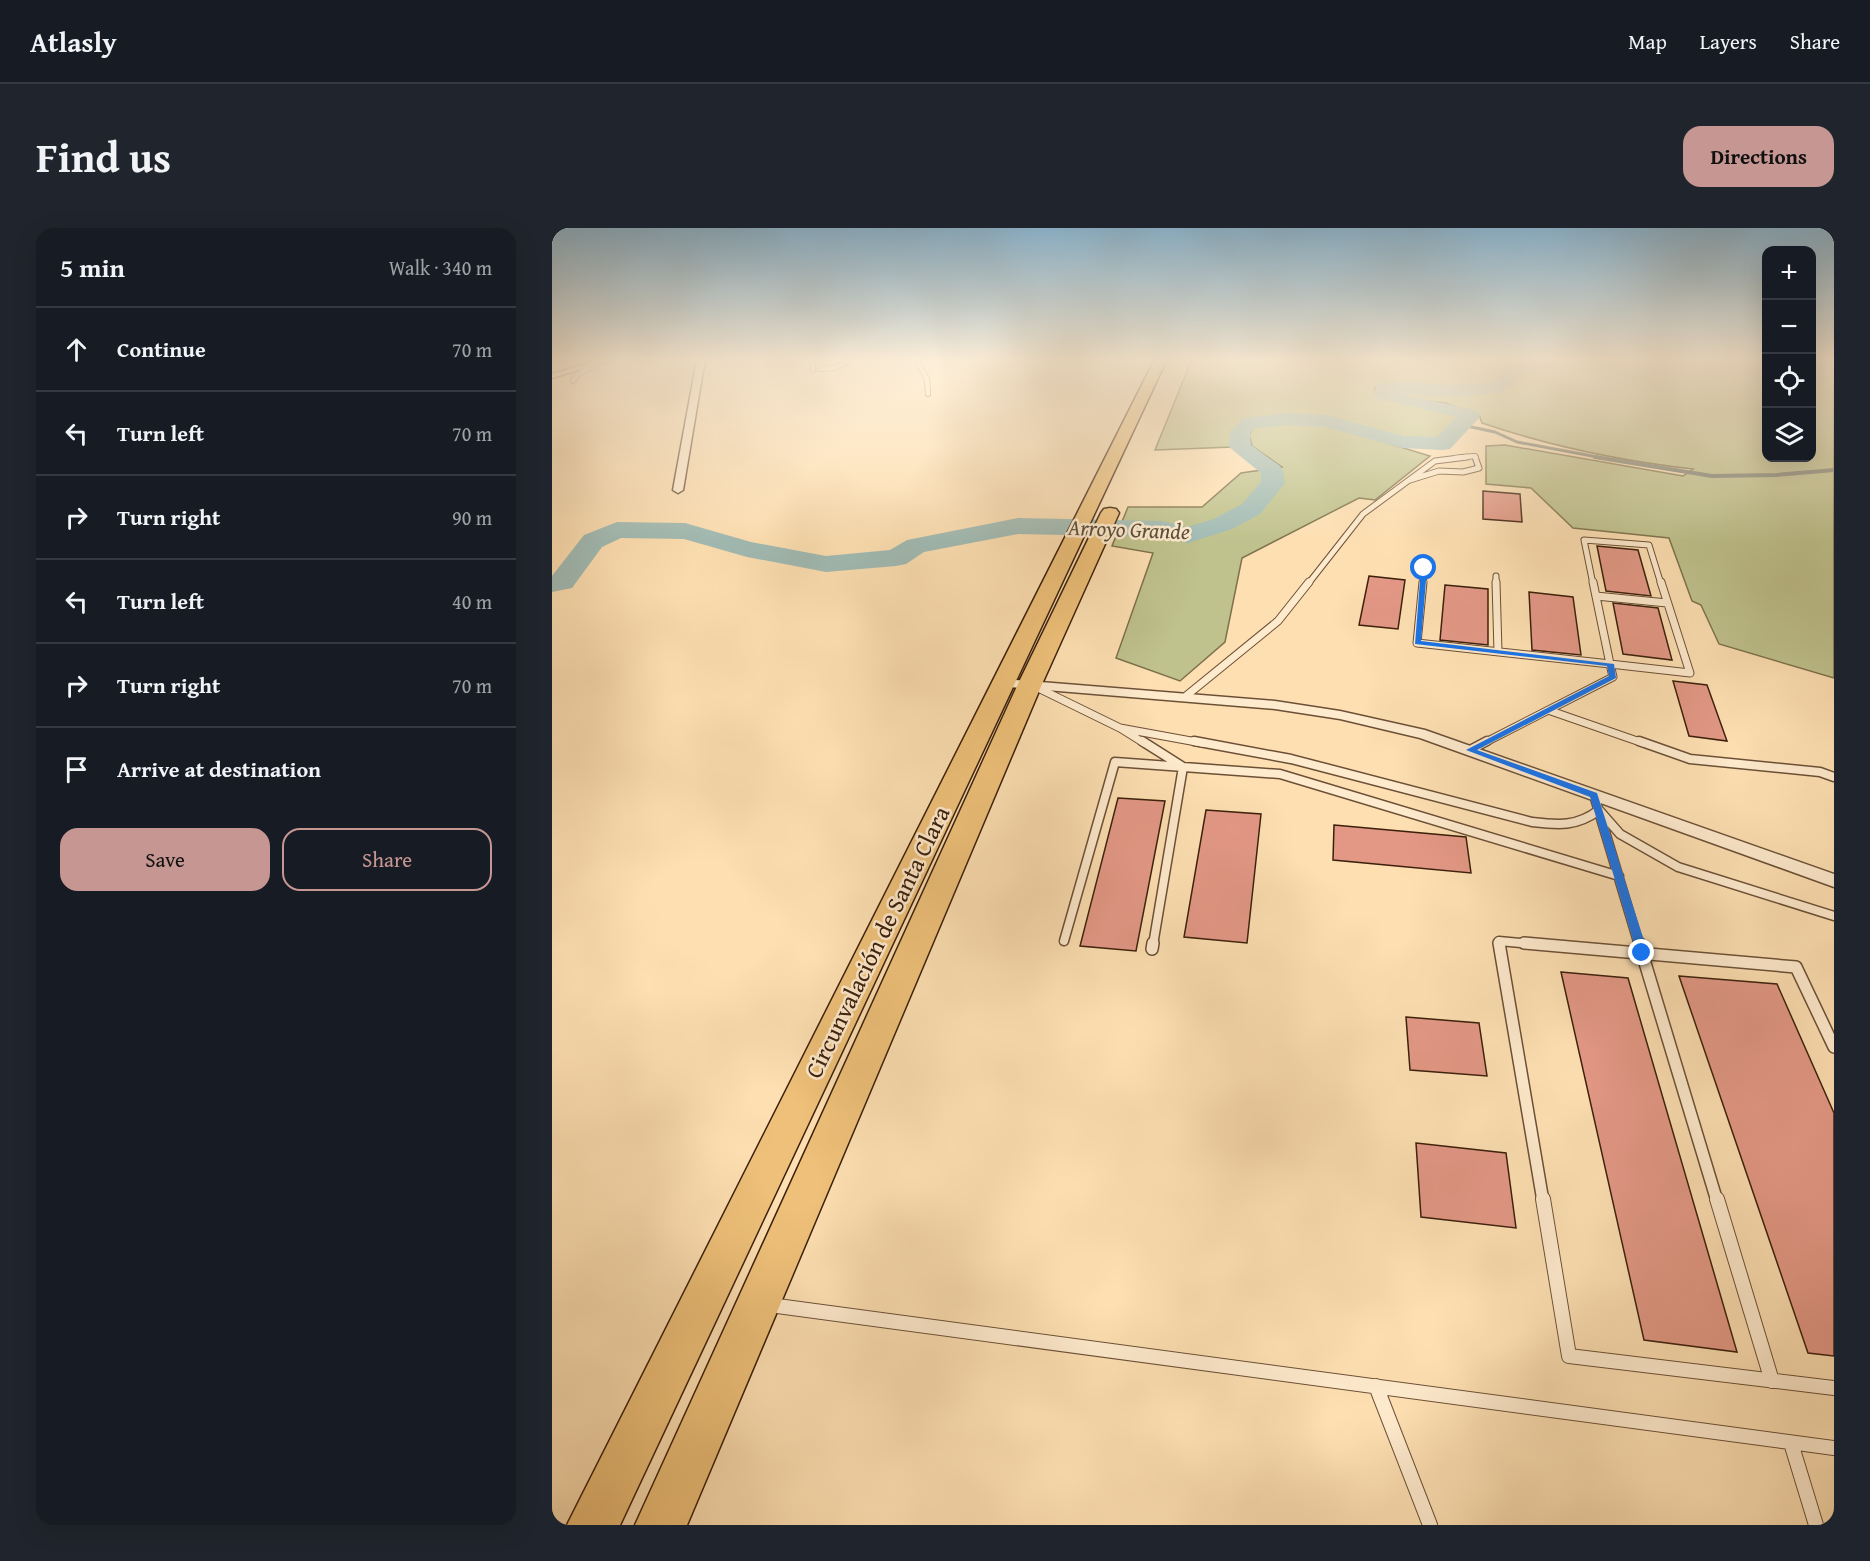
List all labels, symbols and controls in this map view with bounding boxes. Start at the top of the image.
text: Atlasly [30,21,117,62]
text: Map [1628,26,1667,57]
text: Layers [1700,26,1757,57]
text: Share [1790,26,1840,57]
text: Find us [36,126,171,187]
button: Directions [1683,126,1834,187]
map controls [1762,246,1816,462]
button: + [1762,246,1816,300]
text: 5 min [60,248,125,287]
text: Walk · 340 m [389,253,492,282]
button: − [1762,300,1816,354]
icon: ahead [60,333,93,366]
text: Continue [117,333,206,365]
text: 70 m [452,335,492,364]
button: locate [1762,354,1816,408]
button: layers [1762,408,1816,462]
icon: left [60,417,93,450]
text: Turn left [117,417,204,449]
text: 70 m [452,419,492,448]
icon: right [60,501,93,534]
text: Turn right [117,501,220,533]
text: 90 m [452,503,492,532]
water label: Arroyo Grande [1067,511,1191,547]
route start [1410,554,1436,580]
icon: left [60,585,93,618]
text: Turn left [117,585,204,617]
text: 40 m [452,587,492,616]
icon: right [60,669,93,702]
text: Turn right [117,669,220,701]
text: 70 m [452,671,492,700]
icon: arrive [60,753,93,786]
text: Arrive at destination [117,753,321,785]
street label: Circunvalación de Santa Clara [796,799,959,1084]
button: Save [60,828,270,891]
button: Share [282,828,492,891]
route end [1628,939,1654,965]

